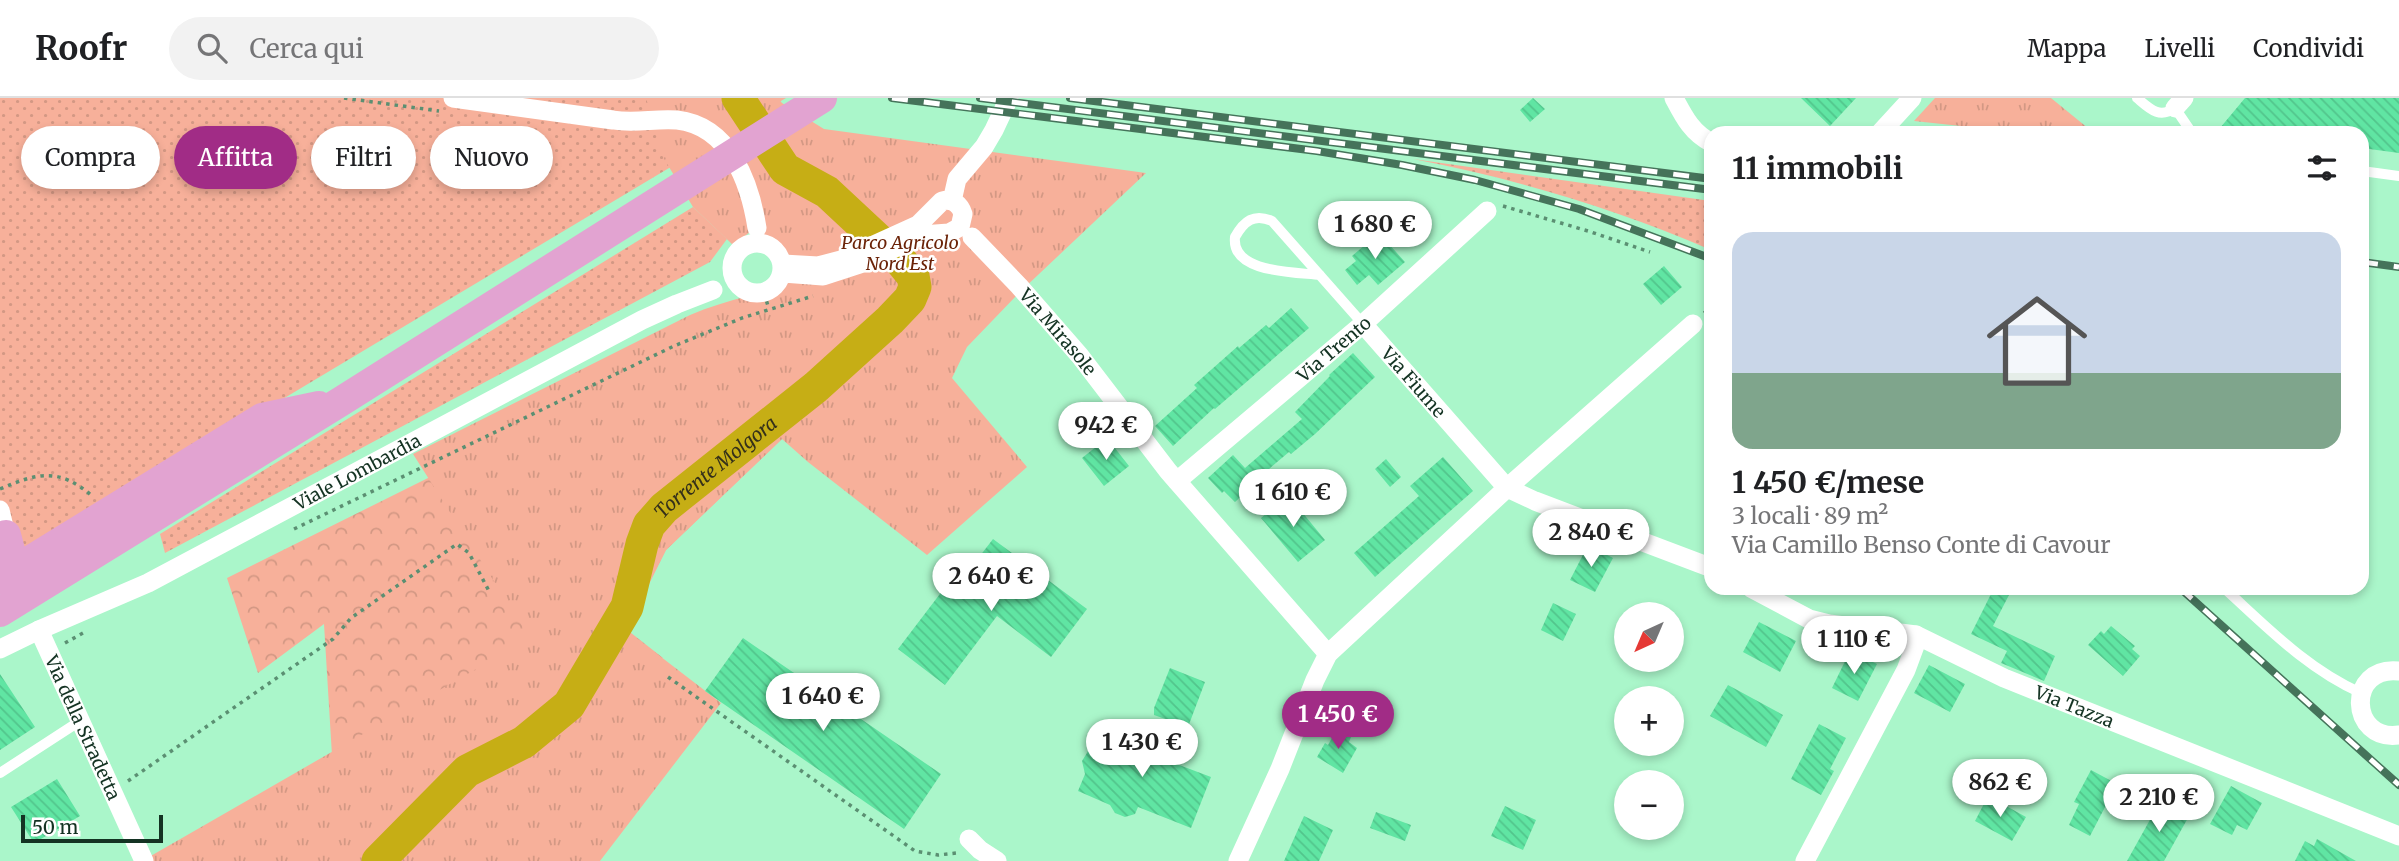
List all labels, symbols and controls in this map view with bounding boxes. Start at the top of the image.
search box [169,17,659,80]
text: Roofr [35,28,127,69]
icon: search [193,29,231,67]
text: Cerca qui [249,32,364,65]
text: Mappa [2027,33,2106,64]
text: Livelli [2144,33,2215,64]
text: Condividi [2253,33,2364,64]
chip: Compra [21,126,160,189]
chip: Affitta [174,126,297,189]
chip: Filtri [311,126,416,189]
chip: Nuovo [430,126,553,189]
text: 11 immobili [1732,149,1903,187]
icon: filters [2303,149,2341,187]
pin: 1 680 € [1310,202,1440,261]
text: 1 680 € [1334,209,1416,238]
park label: Parco Agricolo Nord Est [841,231,959,275]
icon: home [1974,278,2100,404]
street label: Via Mirasole [1014,283,1102,380]
street label: Via Trento [1291,311,1376,387]
street label: Via Fiume [1376,341,1451,422]
pin: 942 € [1057,402,1155,462]
text: 942 € [1074,410,1138,439]
water label: Torrente Molgora [649,411,782,523]
street label: Viale Lombardia [289,428,425,515]
text: 1 450 €/mese [1732,463,1924,501]
pin: 1 610 € [1228,470,1358,529]
text: 1 610 € [1255,477,1331,506]
text: 3 locali · 89 m² [1732,501,1888,530]
pin: 2 840 € [1526,510,1656,569]
text: 2 840 € [1548,517,1634,546]
text: Via Camillo Benso Conte di Cavour [1732,530,2111,559]
pin: 2 640 € [926,554,1056,613]
text: 2 640 € [948,561,1034,590]
north arrow [1614,602,1684,672]
map controls [1614,602,1684,840]
pin: 1 110 € [1789,616,1919,676]
text: 1 110 € [1817,624,1891,653]
street label: Via della Stradetta [40,650,126,804]
pin: 1 640 € [758,674,888,733]
street label: Via Tazza [2031,680,2118,732]
text: 1 640 € [782,681,864,710]
button: + [1614,686,1684,756]
pin: 1 450 € [1273,692,1403,751]
text: 1 450 € [1298,699,1378,728]
pin: 1 430 € [1077,720,1207,779]
text: 1 430 € [1102,727,1182,756]
pin: 862 € [1951,760,2049,819]
text: 862 € [1968,767,2032,796]
button: − [1614,770,1684,840]
pin: 2 210 € [2094,774,2224,834]
text: 2 210 € [2119,782,2199,811]
scale bar [21,812,163,844]
text: 50 m [32,815,78,839]

